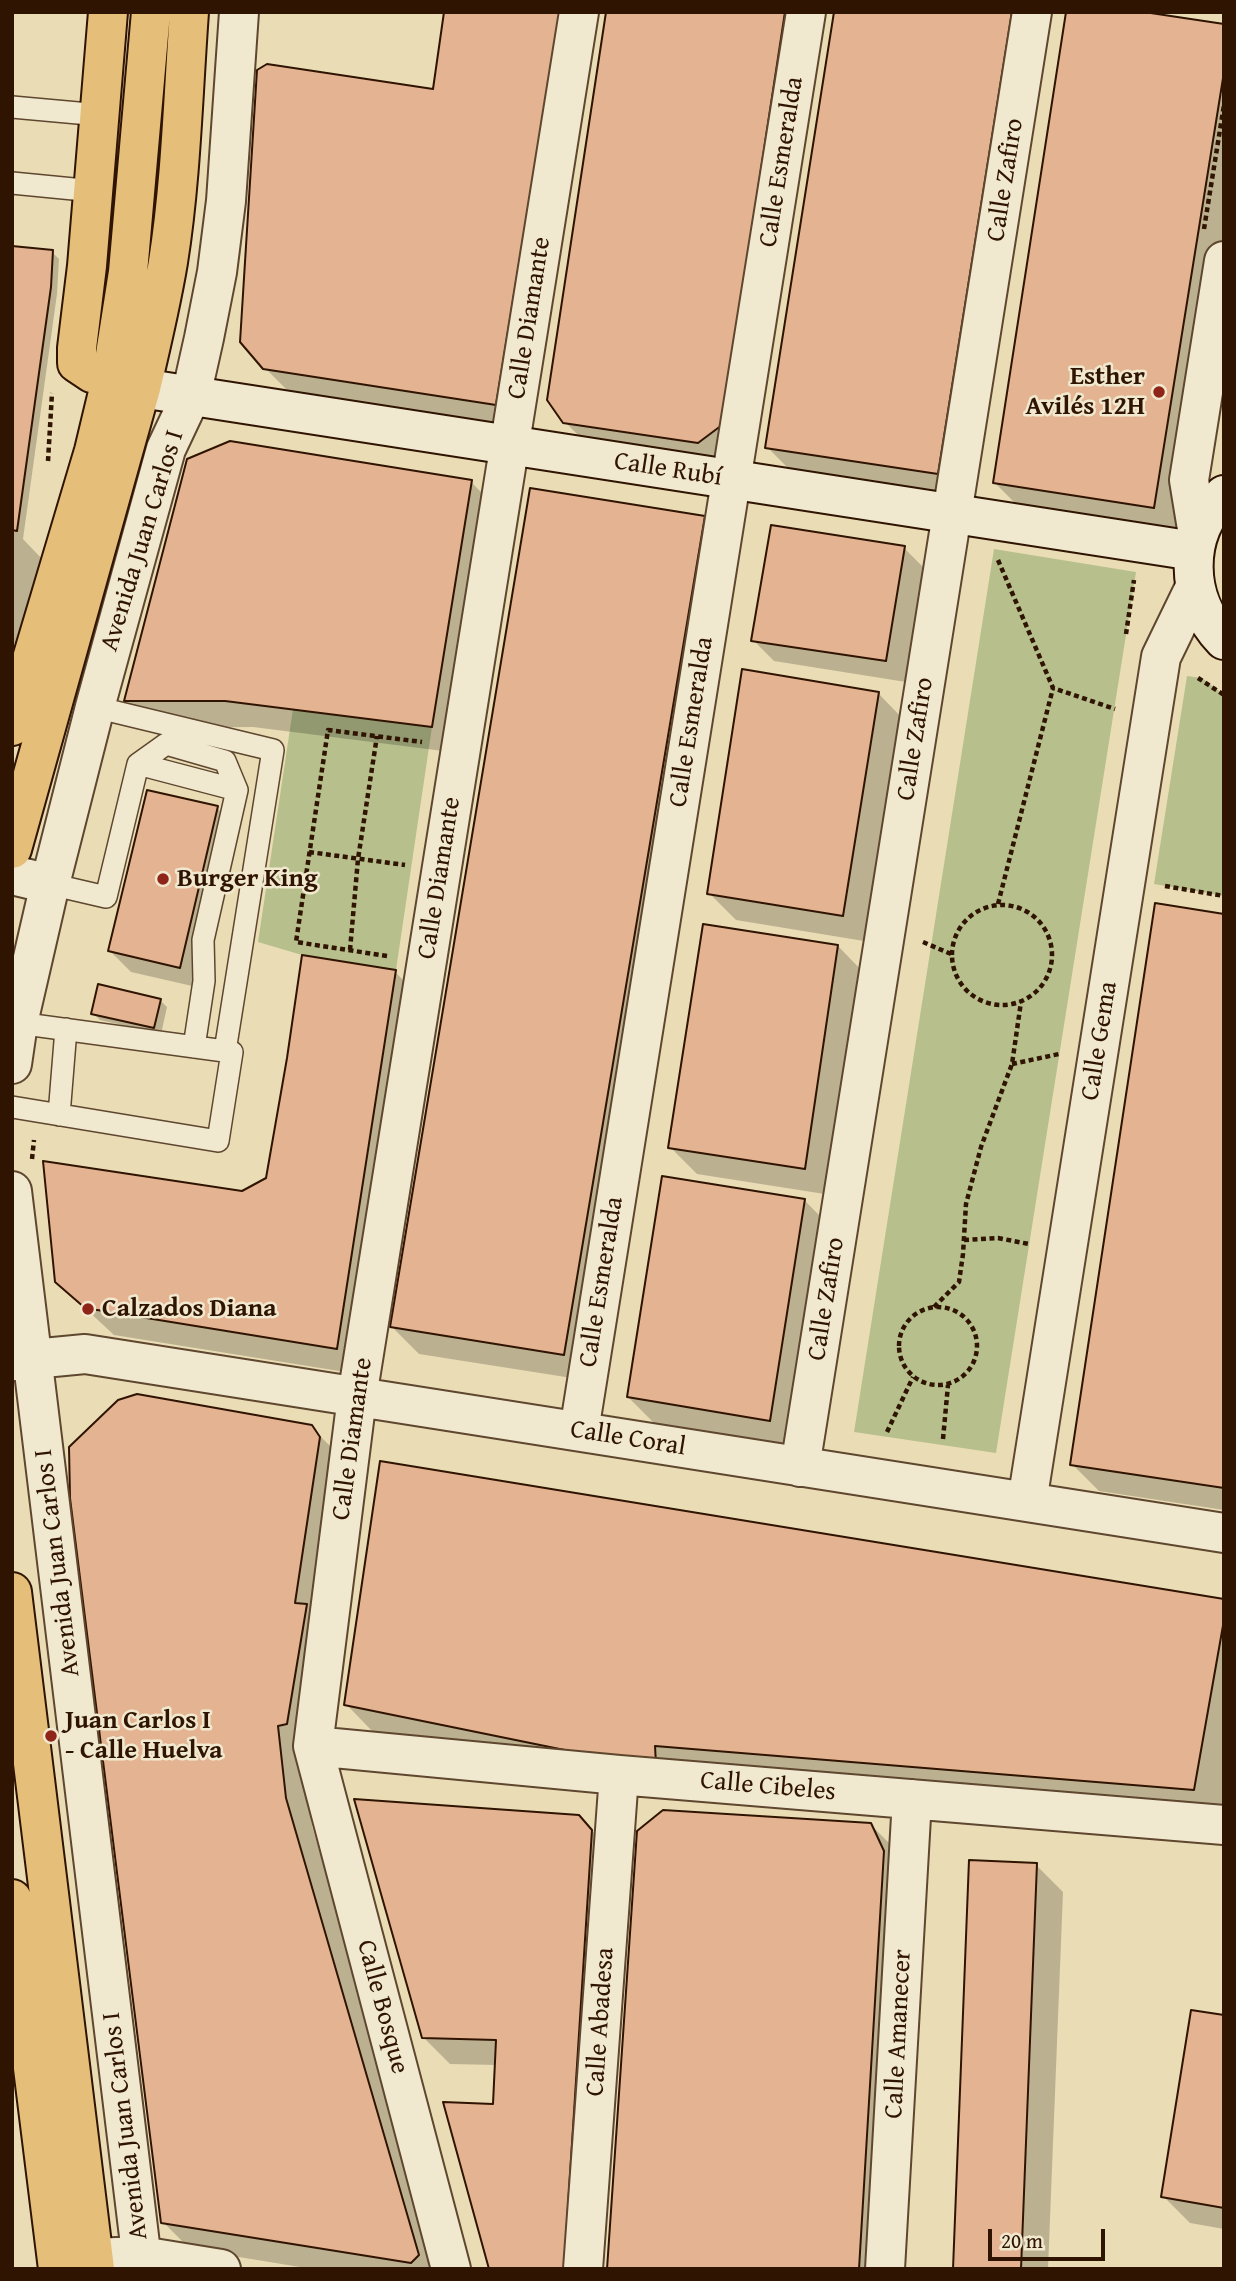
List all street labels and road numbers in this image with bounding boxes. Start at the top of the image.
street label: Calle Esmeralda [753,75,811,249]
street label: Calle Zafiro [981,116,1031,244]
street label: Calle Diamante [502,235,558,401]
street label: Avenida Juan Carlos I [95,427,191,655]
street label: Calle Rubí [612,446,724,494]
street label: Calle Esmeralda [663,635,721,809]
street label: Calle Zafiro [891,675,941,803]
street label: Calle Diamante [412,795,468,961]
street label: Calle Gema [1075,979,1125,1103]
street label: Calle Esmeralda [573,1195,631,1369]
street label: Calle Zafiro [802,1235,852,1363]
street label: Calle Diamante [326,1356,380,1522]
street label: Calle Coral [568,1414,688,1464]
street label: Avenida Juan Carlos I [29,1447,87,1679]
street label: Calle Cibeles [699,1766,837,1808]
street label: Calle Bosque [349,1937,415,2077]
street label: Calle Abadesa [580,1947,622,2097]
street label: Calle Amanecer [879,1949,919,2119]
street label: Avenida Juan Carlos I [97,2010,155,2242]

